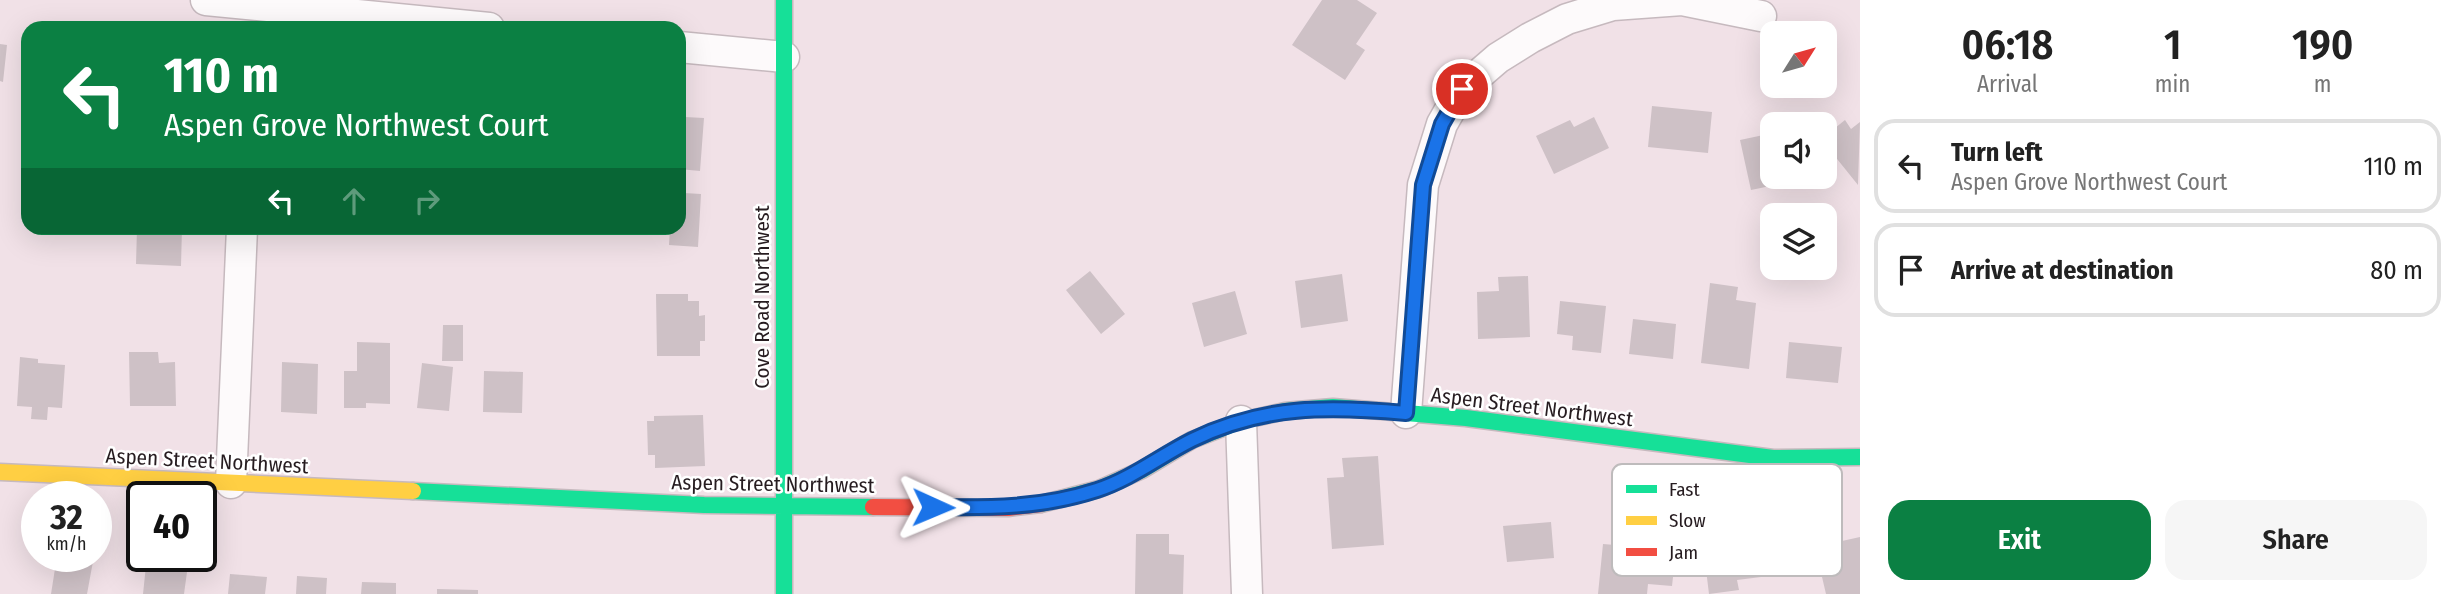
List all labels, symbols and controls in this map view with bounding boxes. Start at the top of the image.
text: 06:18 [1962,20,2053,70]
text: 1 [2164,20,2181,70]
text: 190 [2292,20,2353,70]
north arrow [1760,21,1838,98]
map controls [1760,21,1837,280]
text: 110 m [164,46,279,105]
icon: left [49,49,140,140]
pin [1432,59,1492,119]
icon: arrive [1443,70,1481,108]
text: Arrival [1977,70,2038,98]
text: min [2155,70,2190,98]
text: m [2314,70,2332,98]
text: Aspen Grove Northwest Court [164,106,548,144]
button: sound [1760,112,1837,189]
text: Turn left [1951,137,2043,168]
icon: left [1892,147,1930,185]
text: 110 m [2363,151,2423,182]
text: Aspen Grove Northwest Court [1951,168,2227,196]
icon: left [262,182,300,220]
icon: ahead [335,182,373,220]
icon: right [408,182,446,220]
button: layers [1760,203,1837,280]
street label: Cove Road Northwest [749,205,775,389]
icon: arrive [1892,251,1930,289]
text: Arrive at destination [1951,255,2174,286]
text: 80 m [2370,255,2423,286]
street label: Aspen Street Northwest [1430,382,1635,432]
street label: Aspen Street Northwest [105,443,309,479]
legend [1612,464,1842,576]
street label: Aspen Street Northwest [671,469,875,499]
position arrow [896,470,970,544]
text: Fast [1669,478,1700,501]
speed limit sign: 40 [126,481,217,572]
text: 32 [50,496,83,538]
button: Exit [1888,500,2151,580]
button: Share [2165,500,2427,580]
text: Slow [1669,509,1706,532]
text: km/h [46,533,87,555]
text: Jam [1669,541,1698,564]

